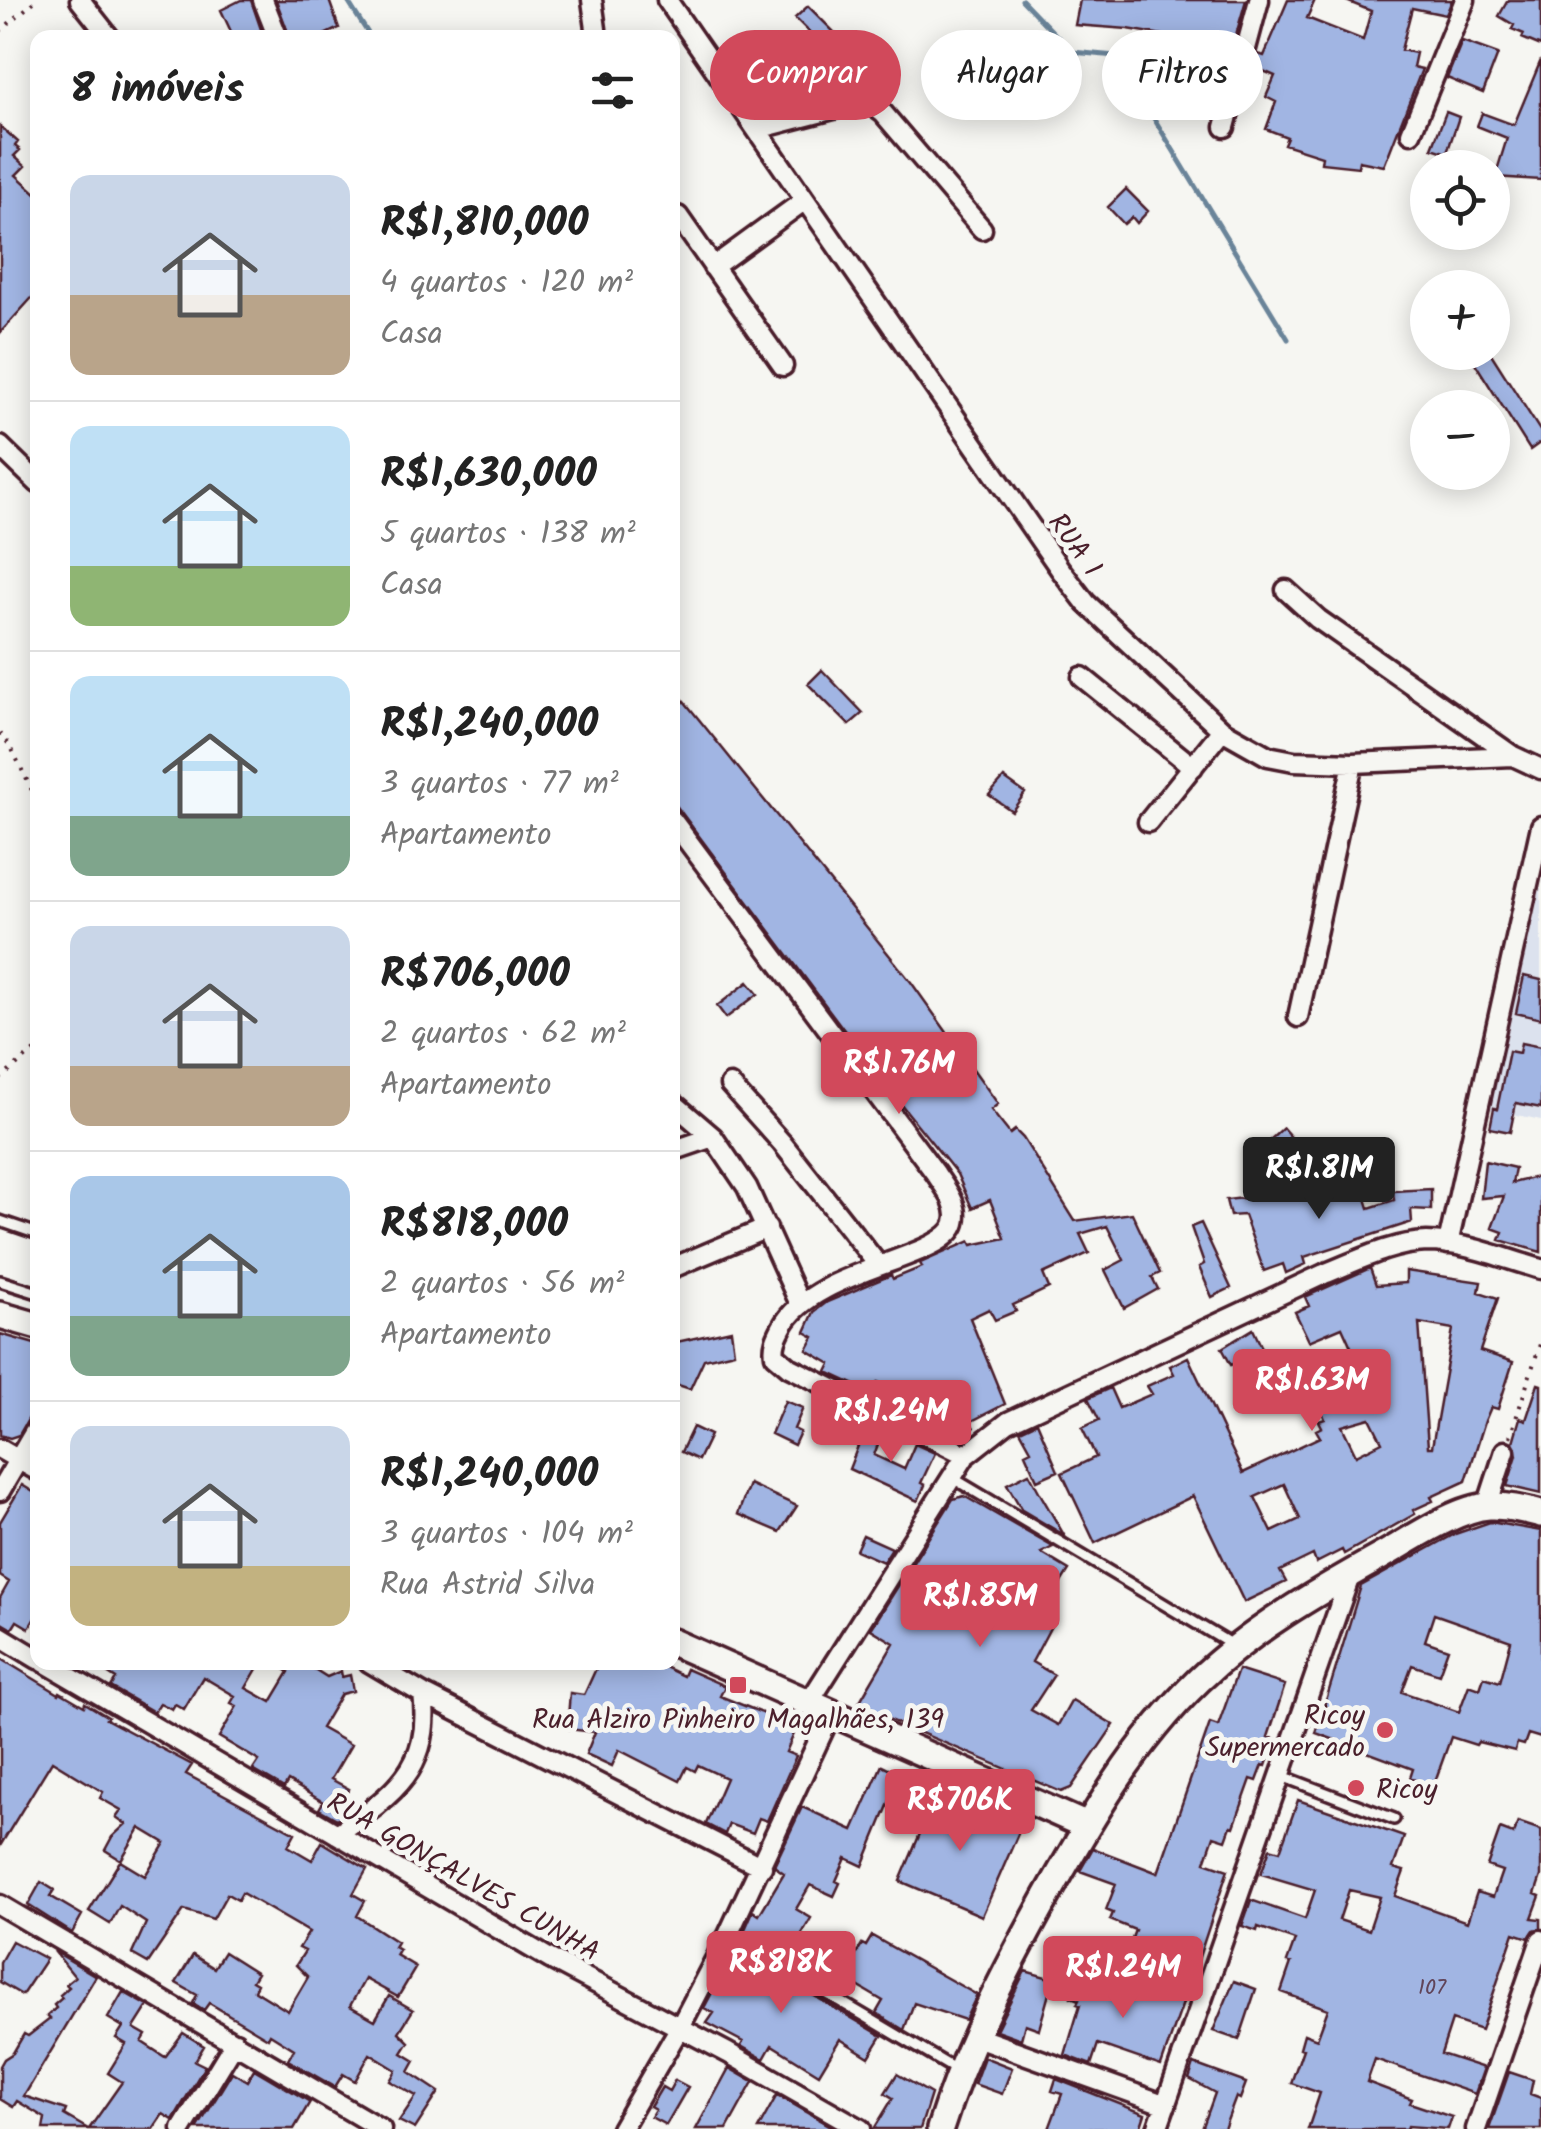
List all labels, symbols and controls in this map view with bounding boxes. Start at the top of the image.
chip: Comprar [710,30,901,120]
chip: Alugar [921,30,1082,120]
chip: Filtros [1102,30,1263,120]
text: 8 imóveis [70,57,244,124]
icon: filters [585,63,640,118]
map controls [1410,150,1510,490]
button: locate [1410,150,1510,250]
text: R$1,810,000 [380,191,588,258]
icon: home [150,215,270,335]
text: 4 quartos · 120 m² [380,258,633,309]
button: + [1410,270,1510,370]
text: Casa [380,309,443,360]
button: − [1410,390,1510,490]
text: R$1,630,000 [380,442,597,509]
icon: home [150,466,270,586]
street label: RUA 1 [1035,504,1113,587]
text: 5 quartos · 138 m² [380,509,636,560]
text: Casa [380,560,443,611]
text: R$1,240,000 [380,692,598,759]
icon: home [150,716,270,836]
text: 3 quartos · 77 m² [380,759,619,810]
text: Apartamento [380,810,552,861]
text: R$706,000 [380,942,570,1009]
icon: home [150,966,270,1086]
text: 2 quartos · 62 m² [380,1009,626,1060]
pin: R$1.76M [807,1032,991,1117]
text: R$1.76M [843,1039,955,1090]
text: Apartamento [380,1060,552,1111]
pin: R$1.81M [1227,1137,1411,1222]
text: R$1.81M [1265,1144,1373,1195]
text: R$818,000 [380,1192,568,1259]
icon: home [150,1216,270,1336]
text: 2 quartos · 56 m² [380,1259,624,1310]
text: Apartamento [380,1310,552,1361]
pin: R$1.63M [1220,1349,1404,1434]
text: R$1.63M [1255,1356,1369,1407]
pin: R$1.24M [799,1380,983,1465]
text: R$1.24M [833,1387,949,1438]
text: R$1,240,000 [380,1442,598,1509]
icon: home [150,1466,270,1586]
text: 3 quartos · 104 m² [380,1509,633,1560]
text: Rua Astrid Silva [380,1560,595,1611]
pin: R$1.85M [888,1565,1072,1650]
text: R$1.85M [923,1572,1037,1623]
marker: Rua Alziro Pinheiro Magalhães, 139 [727,1674,749,1696]
place label: Ricoy Supermercado [1205,1694,1366,1771]
place label: Rua Alziro Pinheiro Magalhães, 139 [532,1698,944,1743]
marker: Ricoy Supermercado [1374,1719,1396,1741]
place label: Ricoy [1376,1768,1438,1813]
pin: R$706K [879,1769,1041,1854]
text: R$706K [907,1776,1013,1827]
marker: Ricoy [1345,1777,1367,1799]
street label: RUA GONÇALVES CUNHA [318,1781,608,1975]
pin: R$818K [700,1931,862,2016]
pin: R$1.24M [1031,1936,1215,2021]
text: R$818K [729,1938,833,1989]
text: R$1.24M [1065,1943,1181,1994]
house number: 107 [1418,1971,1447,2006]

